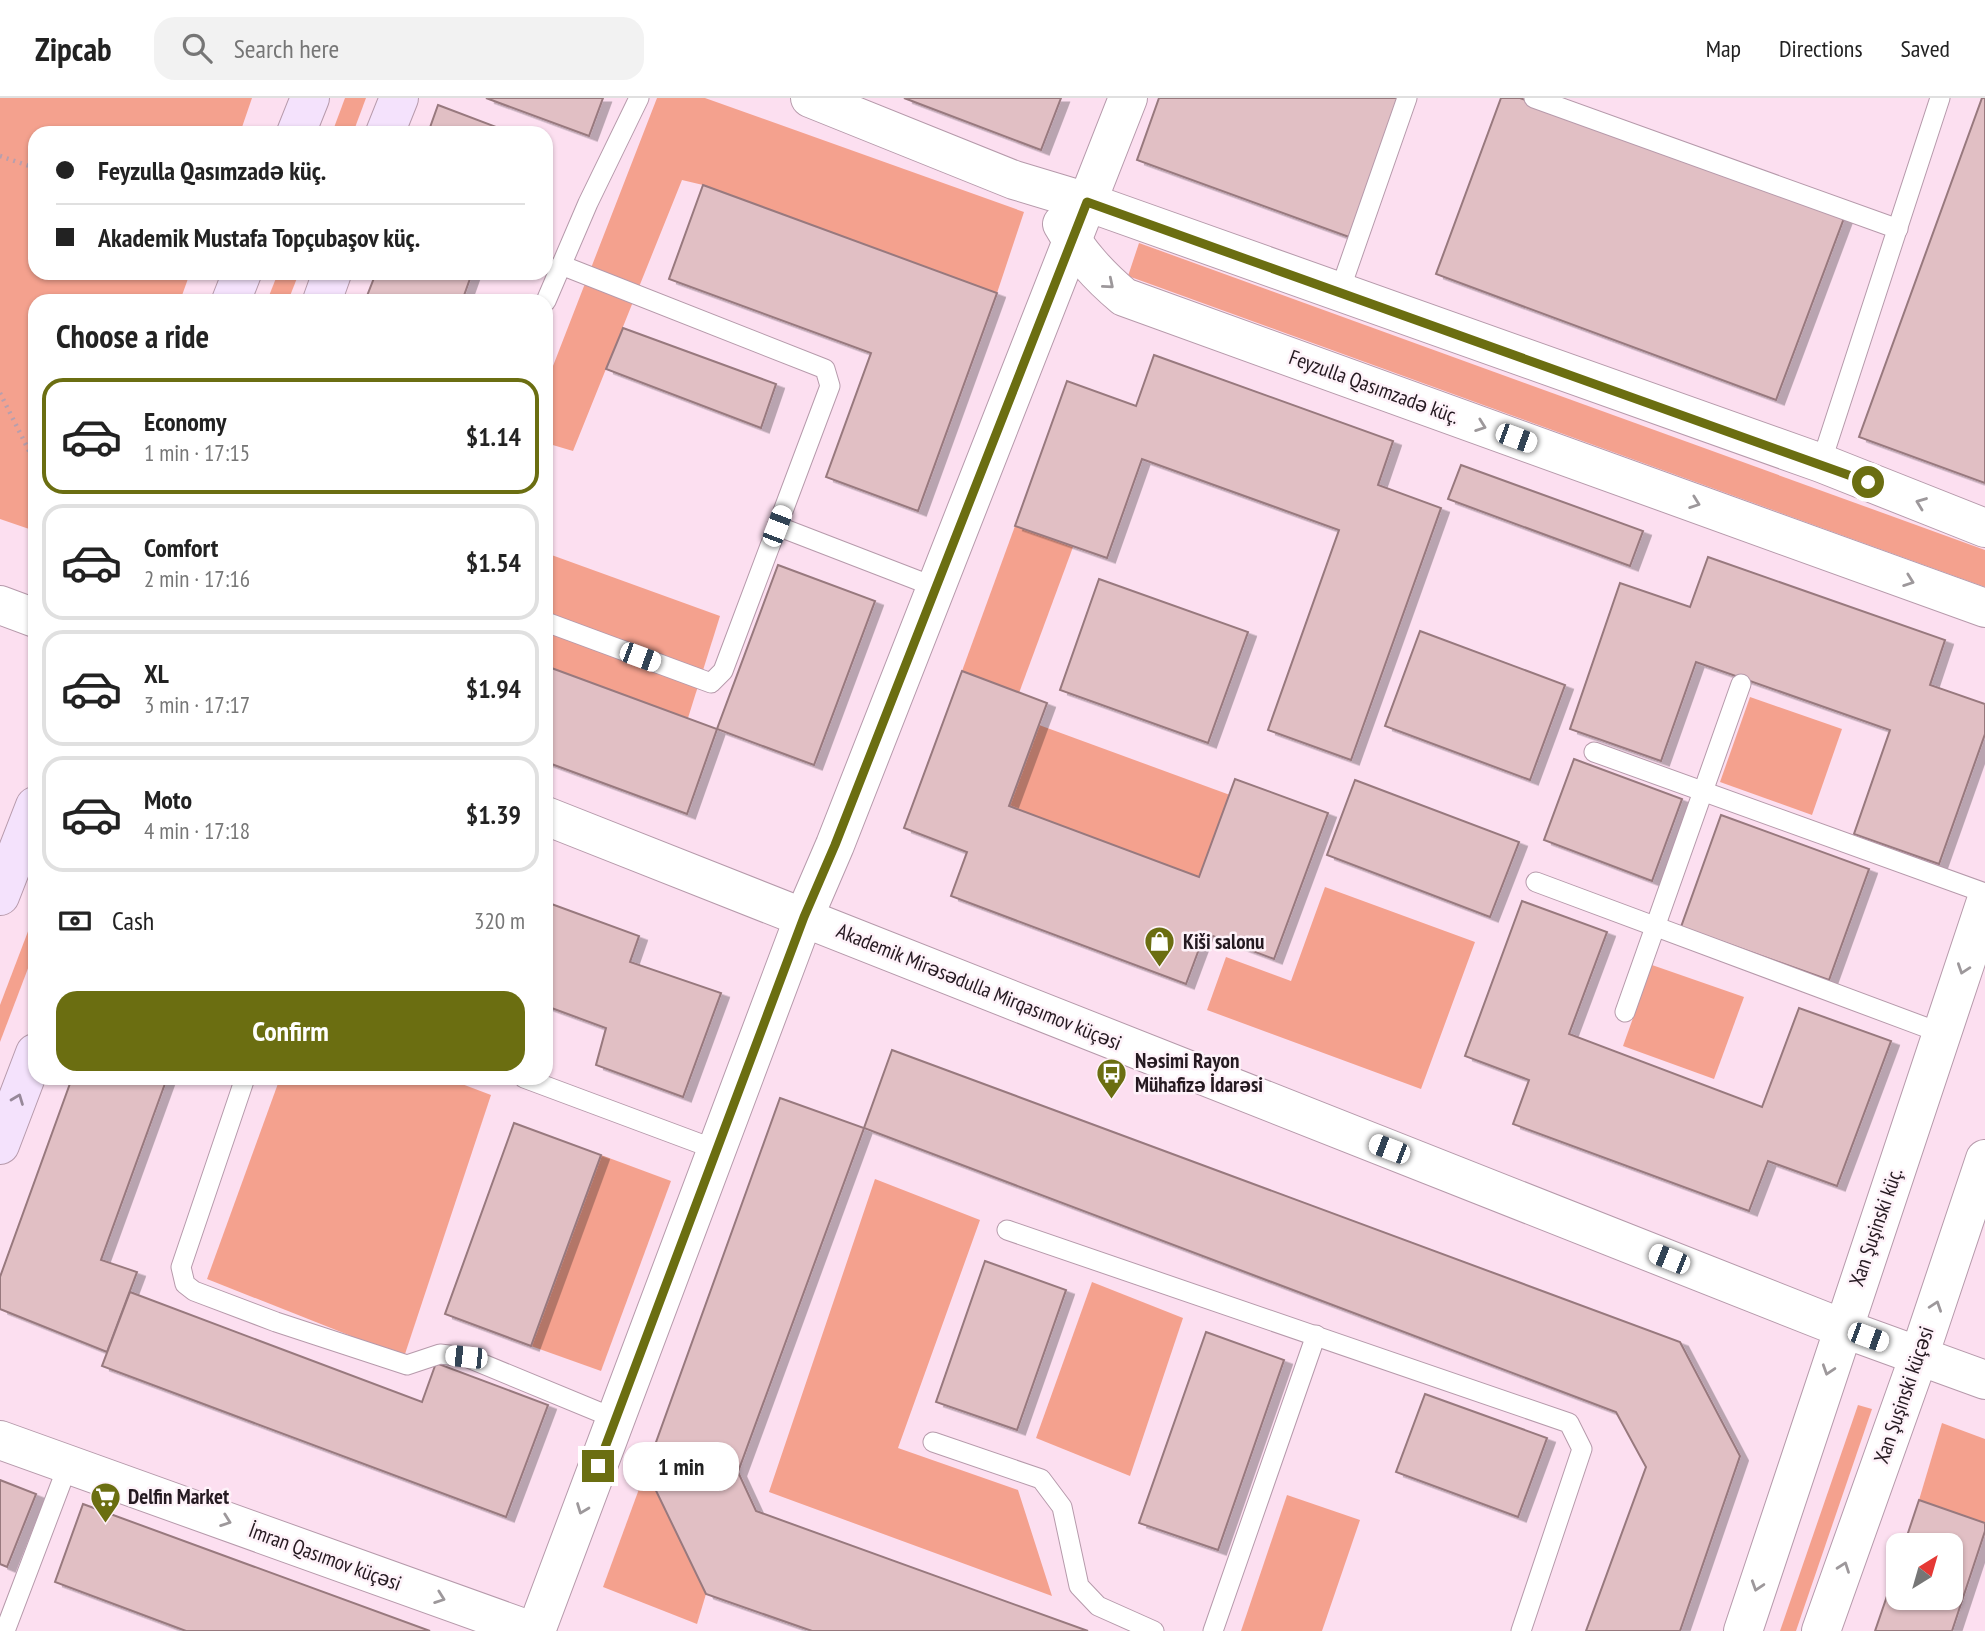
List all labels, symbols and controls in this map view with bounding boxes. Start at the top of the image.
search box [154,17,644,80]
text: Zipcab [35,27,112,70]
icon: search [178,29,216,67]
text: Search here [234,32,339,65]
text: Map [1706,33,1741,64]
text: Directions [1779,33,1863,64]
text: Saved [1901,33,1950,64]
text: Feyzulla Qasımzadə küç. [98,154,326,187]
text: Akademik Mustafa Topçubaşov küç. [98,221,420,254]
one-way arrow [1101,276,1114,288]
text: Choose a ride [56,315,209,357]
street label: Feyzulla Qasımzadə küç. [1285,343,1463,430]
icon: car [60,405,123,468]
text: Economy [144,405,226,438]
one-way arrow [1474,418,1486,432]
text: $1.14 [466,420,521,453]
car [1493,421,1540,455]
text: 1 min · 17:15 [144,438,250,467]
route start [1852,466,1884,498]
one-way arrow [1688,495,1700,509]
one-way arrow [1916,497,1928,511]
car [760,503,795,549]
icon: car [60,531,123,594]
text: Comfort [144,531,218,564]
text: $1.54 [466,546,521,579]
text: 2 min · 17:16 [144,564,250,593]
one-way arrow [1902,573,1914,587]
car [617,640,664,674]
icon: car [60,657,123,720]
text: XL [144,657,169,690]
text: $1.94 [466,672,521,705]
text: 3 min · 17:17 [144,690,250,719]
icon: car [60,783,123,846]
text: Moto [144,783,192,816]
text: $1.39 [466,798,521,831]
text: 4 min · 17:18 [144,816,250,845]
icon: cash [56,902,94,940]
text: Cash [112,904,154,937]
text: 320 m [474,906,525,935]
street label: Akademik Mirəsədulla Mirqasımov küçəsi [833,917,1126,1056]
shop icon: Kiši salonu [1143,925,1177,969]
place label: Kiši salonu [1183,928,1264,955]
one-way arrow [1957,962,1971,974]
button: Confirm [56,991,525,1071]
place label: Nəsimi Rayon Mühafizə İdarəsi [1135,1047,1263,1098]
bus stop icon: Nəsimi Rayon Mühafizə İdarəsi [1095,1056,1129,1100]
one-way arrow [9,1093,23,1105]
car [1366,1132,1413,1166]
street label: Xan Şuşinski küç. [1843,1164,1908,1290]
car [1646,1241,1693,1277]
one-way arrow [1927,1300,1942,1312]
car [1845,1320,1892,1354]
street label: Xan Şuşinski küçəsi [1867,1323,1940,1467]
car [445,1344,488,1370]
one-way arrow [1822,1364,1836,1376]
callout: 1 min [622,1442,738,1490]
route end [582,1450,614,1482]
text: 1 min [658,1452,704,1481]
supermarket icon: Delfin Market [88,1480,122,1524]
place label: Delfin Market [128,1483,229,1510]
one-way arrow [576,1502,590,1514]
one-way arrow [219,1513,231,1527]
street label: İmran Qasımov küçəsi [245,1516,405,1597]
north arrow [1886,1533,1964,1610]
map controls [1886,1533,1963,1610]
one-way arrow [1836,1561,1850,1573]
one-way arrow [1751,1580,1765,1592]
one-way arrow [433,1590,445,1604]

